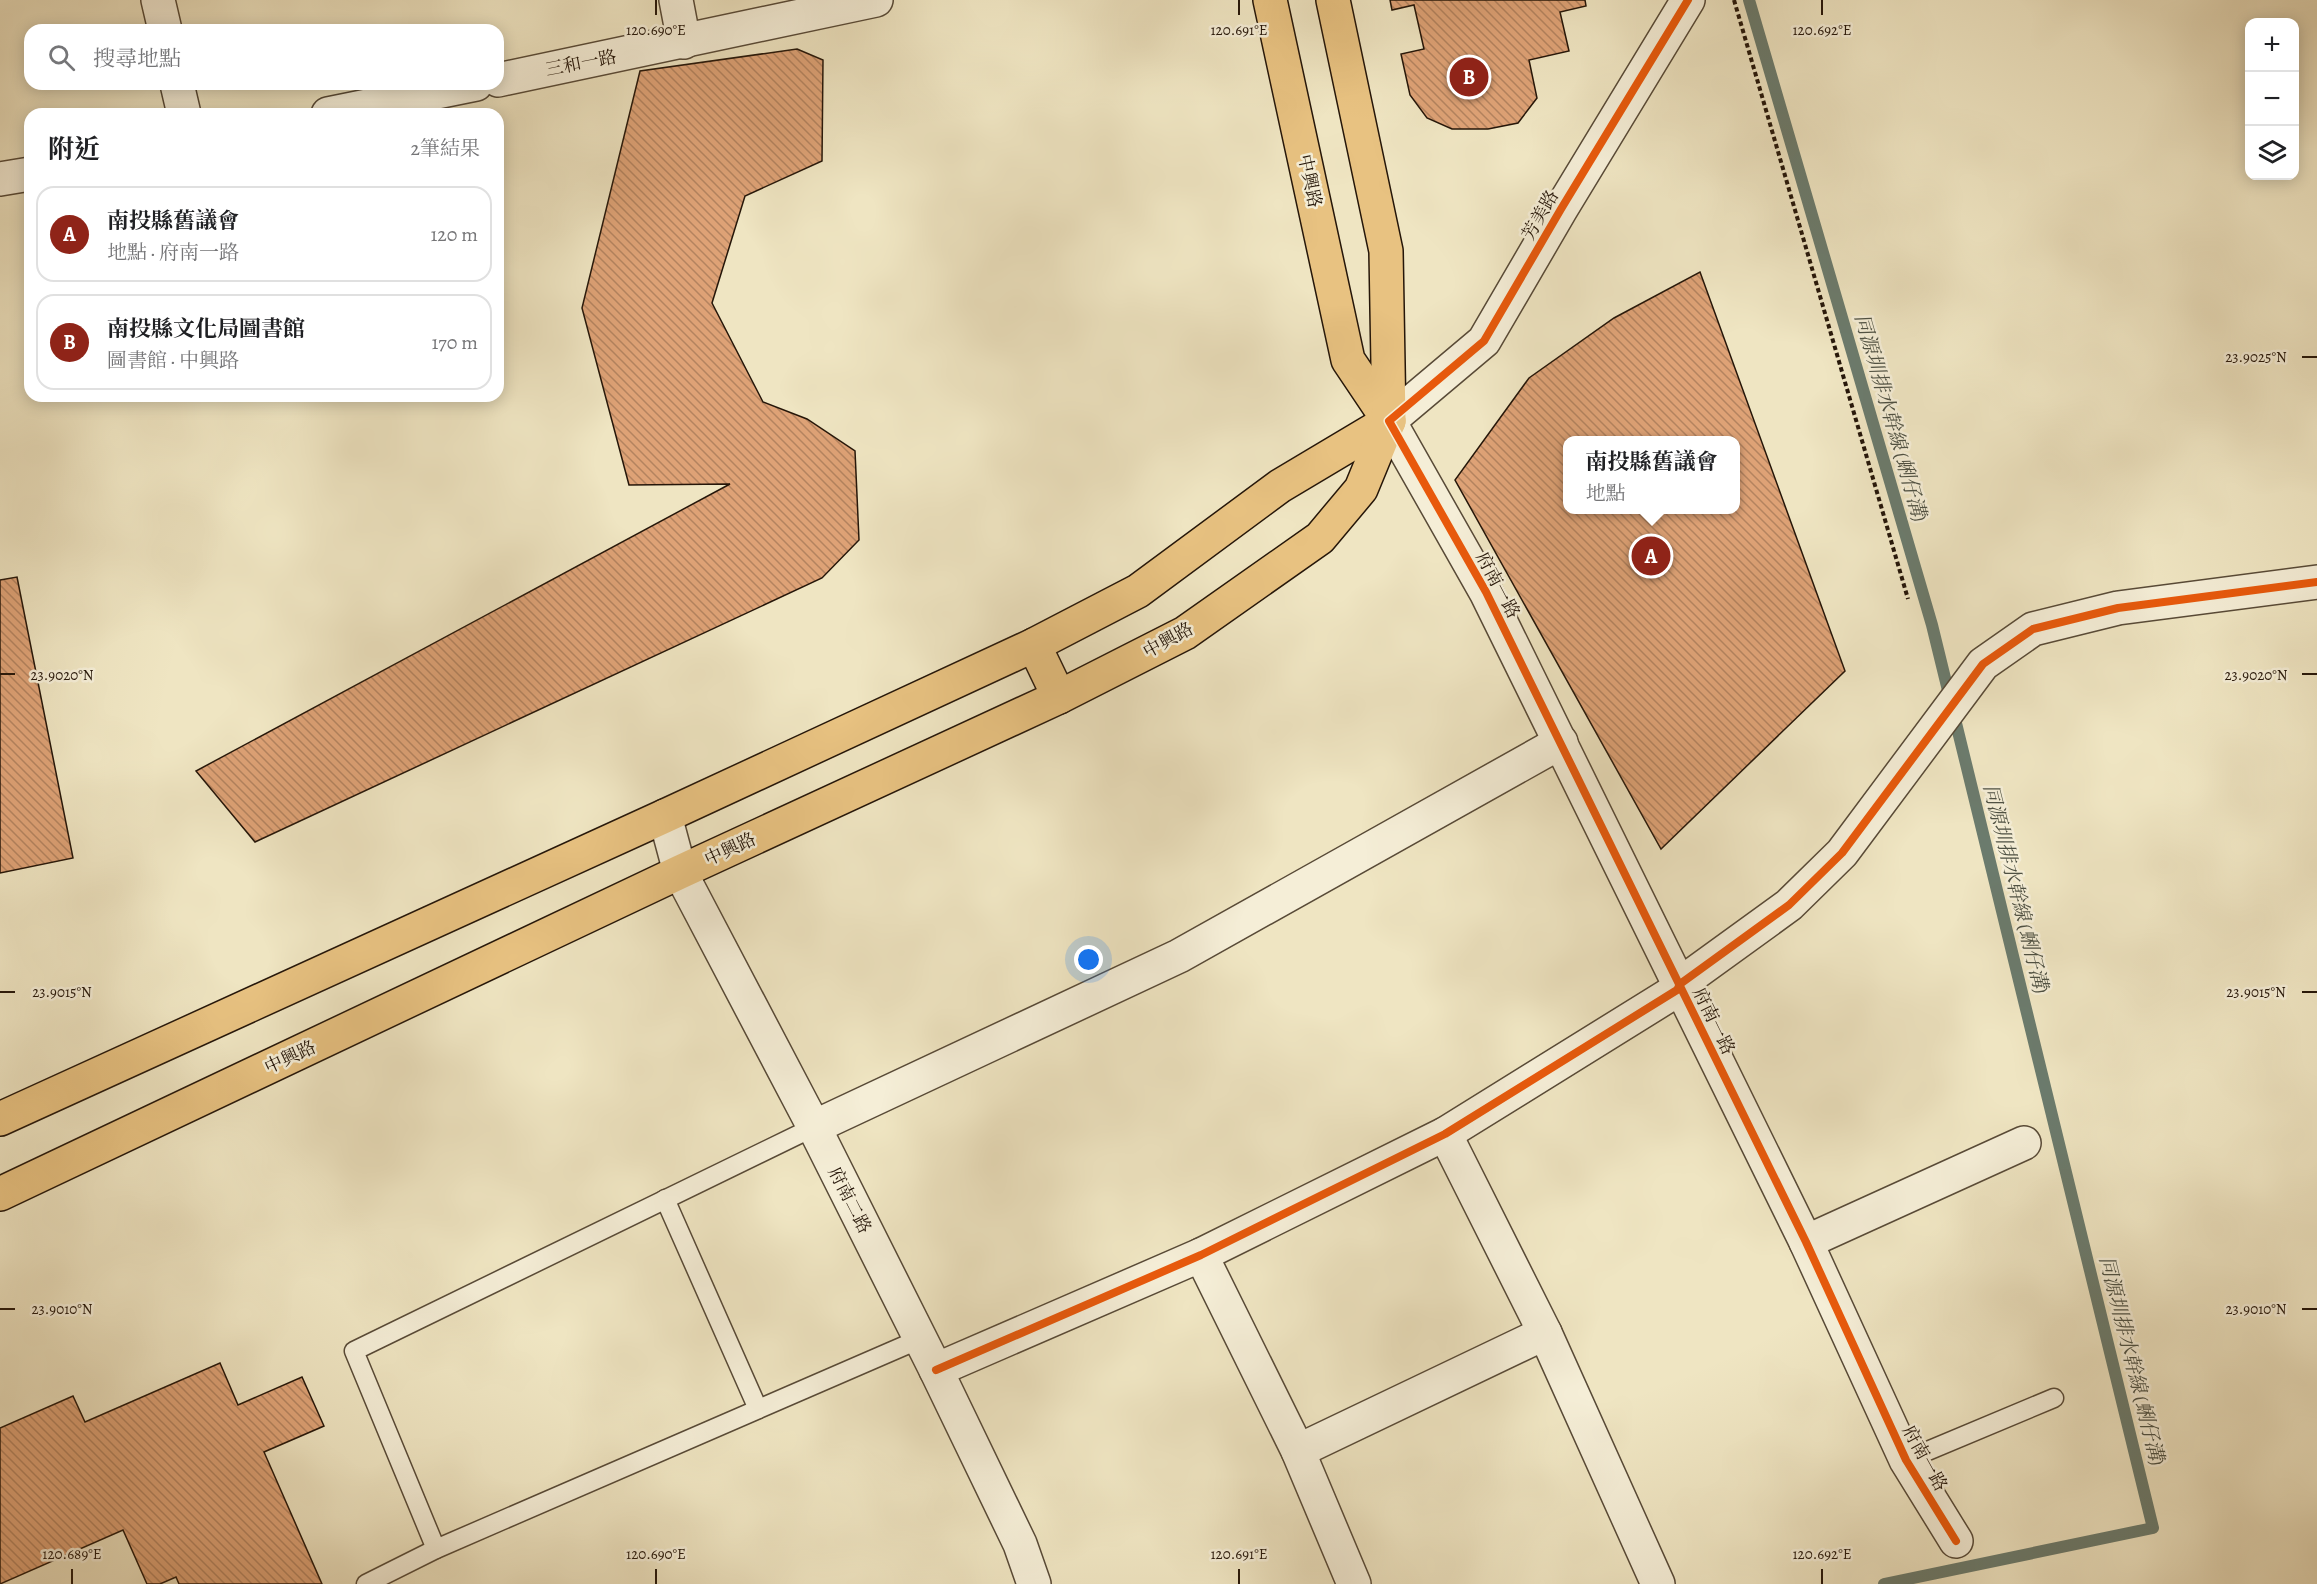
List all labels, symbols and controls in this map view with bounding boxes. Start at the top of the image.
map controls [2245,18,2299,180]
button: + [2245,18,2299,72]
text: 120.690°E [626,20,686,40]
text: 120.691°E [1210,20,1268,40]
text: 120.692°E [1792,20,1852,40]
search box [24,24,504,90]
icon: search [45,41,78,74]
text: 搜尋地點 [93,44,181,74]
street label: 三和一路 [543,44,619,82]
pin: B [1450,54,1488,100]
button: − [2245,72,2299,126]
button: layers [2245,126,2299,180]
text: 附近 [48,132,100,167]
text: 2筆結果 [411,135,480,162]
street label: 中興路 [1293,152,1327,210]
street label: 芳美路 [1516,186,1564,244]
text: 南投縣舊議會 [107,206,239,236]
text: A [63,221,76,248]
text: 120 m [430,221,478,248]
text: 地點 · 府南一路 [107,239,239,266]
water label: 同源圳排水幹線 (蜊仔溝) [1848,311,1934,525]
text: 南投縣文化局圖書館 [107,314,305,344]
text: B [63,329,76,356]
text: 170 m [432,329,478,356]
text: 圖書館 · 中興路 [107,347,239,374]
text: 23.9025°N [2225,347,2287,367]
popup [1563,436,1740,514]
text: 南投縣舊議會 [1585,447,1718,477]
text: 地點 [1585,480,1625,507]
pin: A [1632,534,1670,578]
street label: 府南一路 [1471,548,1525,622]
street label: 中興路 [1139,616,1197,664]
text: 23.9020°N [30,665,94,685]
text: 23.9020°N [2224,665,2288,685]
water label: 同源圳排水幹線 (蜊仔溝) [1977,781,2055,997]
street label: 中興路 [700,827,760,871]
your location [1074,945,1103,974]
text: 23.9015°N [32,982,92,1002]
text: 23.9015°N [2226,982,2286,1002]
street label: 府南一路 [1687,983,1741,1059]
street label: 中興路 [260,1035,320,1079]
street label: 府南二路 [823,1162,877,1238]
water label: 同源圳排水幹線 (蜊仔溝) [2093,1253,2171,1469]
text: 23.9010°N [31,1299,93,1319]
text: 23.9010°N [2225,1299,2287,1319]
street label: 府南一路 [1897,1421,1953,1495]
text: 120.689°E [42,1544,102,1564]
text: 120.690°E [626,1544,686,1564]
text: 120.691°E [1210,1544,1268,1564]
text: 120.692°E [1792,1544,1852,1564]

